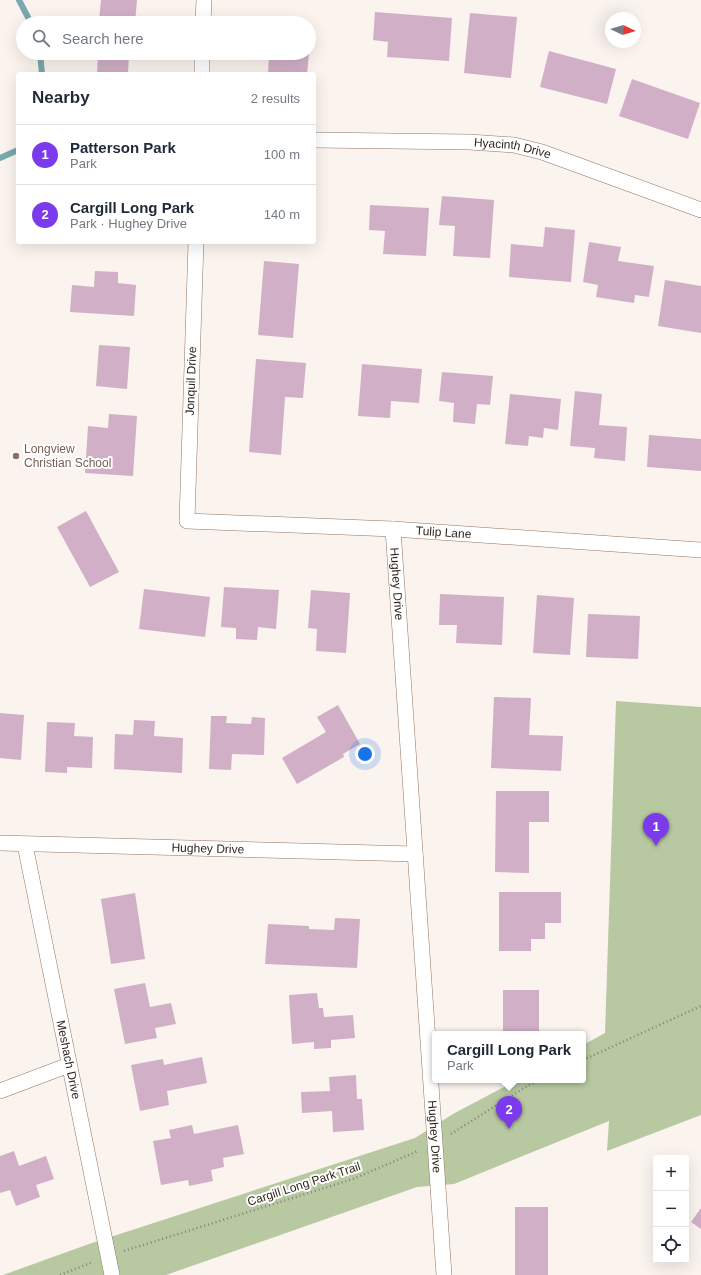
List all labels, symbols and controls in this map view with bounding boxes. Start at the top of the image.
north arrow [605,12,641,48]
search box [16,16,316,60]
icon: search [30,27,52,49]
text: Search here [62,30,144,47]
text: Nearby [32,88,90,107]
text: 2 results [251,91,300,106]
street label: Hyacinth Drive [473,135,553,162]
text: Patterson Park [70,139,176,156]
text: 1 [41,147,49,162]
text: 100 m [264,147,300,162]
text: Park [70,156,97,171]
text: Cargill Long Park [70,199,194,216]
text: 2 [41,207,49,222]
text: 140 m [264,207,300,222]
text: Park · Hughey Drive [70,216,187,231]
street label: Jonquil Drive [183,346,199,416]
place label: Longview Christian School [24,442,111,470]
marker: Longview Christian School [11,451,21,461]
street label: Tulip Lane [415,524,472,541]
street label: Hughey Drive [387,547,406,621]
your location [355,744,375,764]
pin: 1 [643,813,669,846]
street label: Hughey Drive [171,841,245,856]
street label: Meshach Drive [54,1019,83,1101]
popup [432,1031,586,1083]
text: Cargill Long Park [447,1041,571,1058]
text: Park [447,1058,474,1073]
pin: 2 [496,1096,522,1129]
street label: Hughey Drive [425,1100,444,1174]
map controls [653,1155,689,1263]
button: + [653,1155,689,1191]
street label: Cargill Long Park Trail [246,1159,362,1209]
button: − [653,1191,689,1227]
button: locate [653,1227,689,1263]

